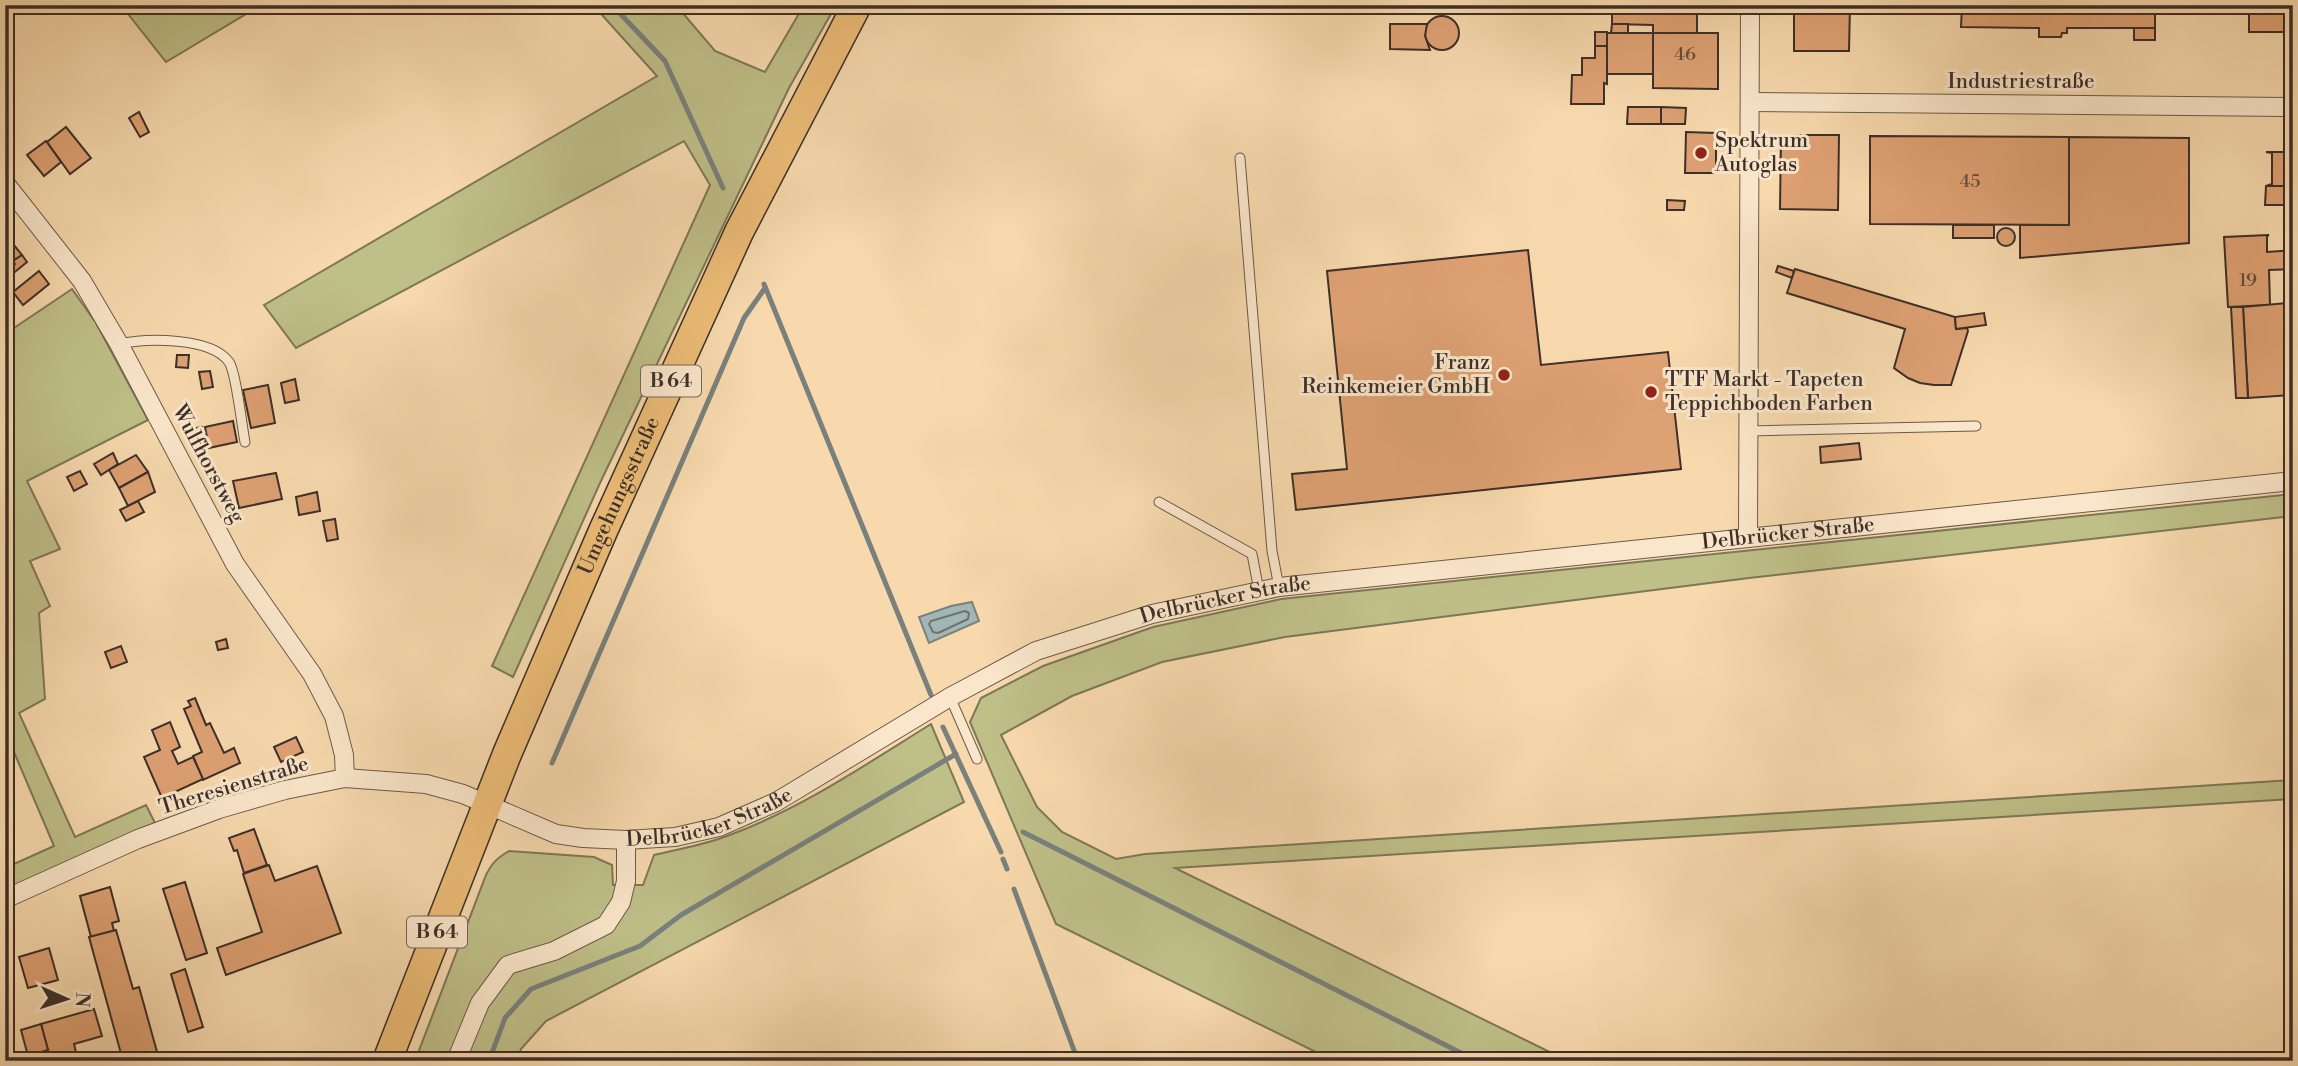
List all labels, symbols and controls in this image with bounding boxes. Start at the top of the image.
house number: 46 [1674,43,1696,66]
street label: Industriestraße [1948,69,2095,95]
place label: Spektrum Autoglas [1714,128,1808,178]
marker: Spektrum Autoglas [1693,145,1709,161]
house number: 45 [1960,170,1980,193]
house number: 19 [2239,269,2257,292]
place label: Franz Reinkemeier GmbH [1302,350,1490,400]
road number: B 64 [641,366,701,396]
marker: Franz Reinkemeier GmbH [1496,367,1512,383]
place label: TTF Markt - Tapeten Teppichboden Farben [1665,367,1873,417]
marker: TTF Markt - Tapeten Teppichboden Farben [1643,384,1659,400]
street label: Wulfhorstweg [165,400,250,528]
street label: Umgehungsstraße [573,413,666,579]
street label: Delbrücker Straße [1700,512,1876,556]
street label: Delbrücker Straße [1136,571,1312,630]
street label: Theresienstraße [156,751,312,821]
street label: Delbrücker Straße [625,782,797,853]
road number: B 64 [407,916,467,948]
north arrow [32,964,102,1034]
text: N [70,992,94,1008]

